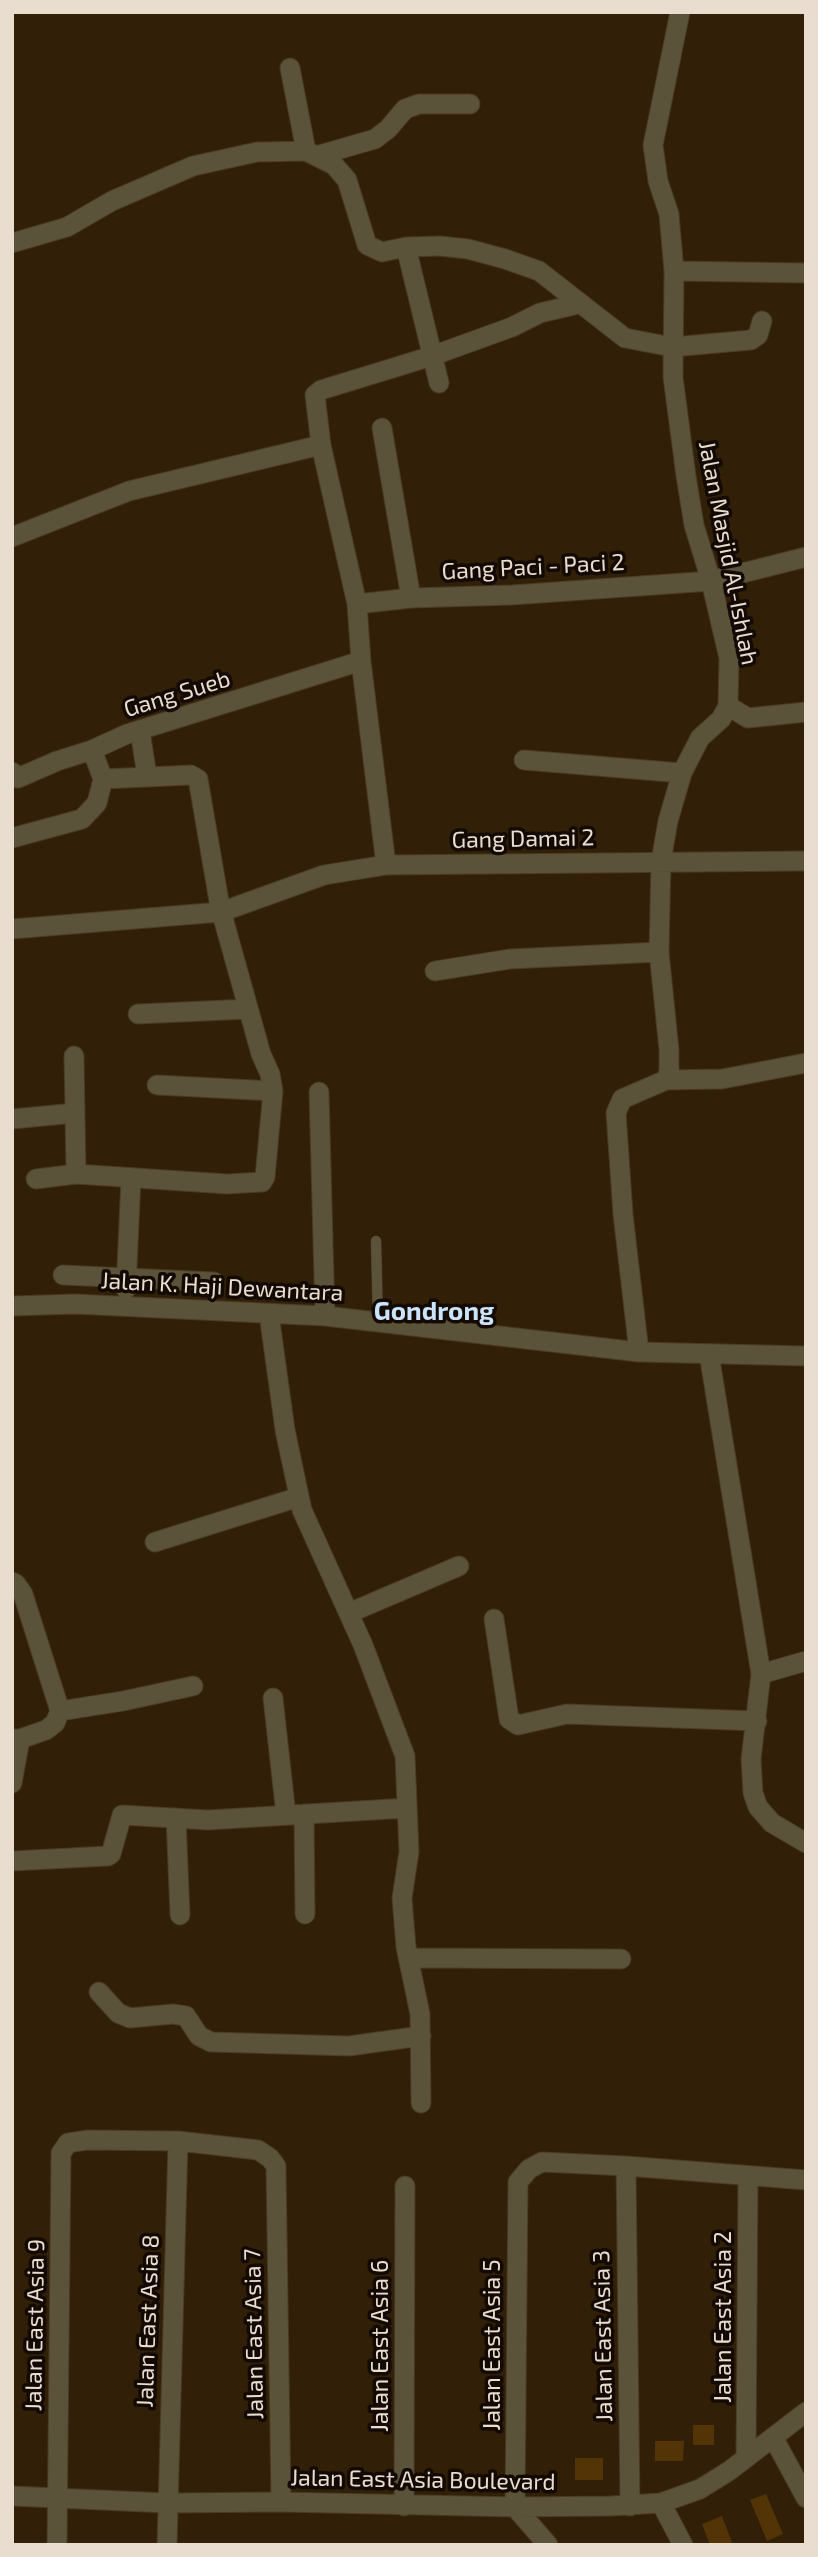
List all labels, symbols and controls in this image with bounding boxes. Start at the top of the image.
street label: Jalan Masjid Al-Ishlah [693,439,763,667]
street label: Gang Paci - Paci 2 [441,548,625,586]
street label: Gang Sueb [120,665,234,723]
street label: Gang Damai 2 [451,824,595,854]
street label: Jalan K. Haji Dewantara [100,1267,344,1307]
district label: Gondrong [374,1295,494,1327]
street label: Jalan East Asia 2 [709,2231,737,2403]
street label: Jalan East Asia 8 [131,2234,165,2408]
street label: Jalan East Asia 9 [20,2239,50,2411]
street label: Jalan East Asia 7 [239,2248,269,2420]
street label: Jalan East Asia 3 [588,2250,618,2422]
street label: Jalan East Asia 5 [478,2259,506,2431]
street label: Jalan East Asia 6 [366,2260,394,2432]
street label: Jalan East Asia Boulevard [290,2464,556,2496]

